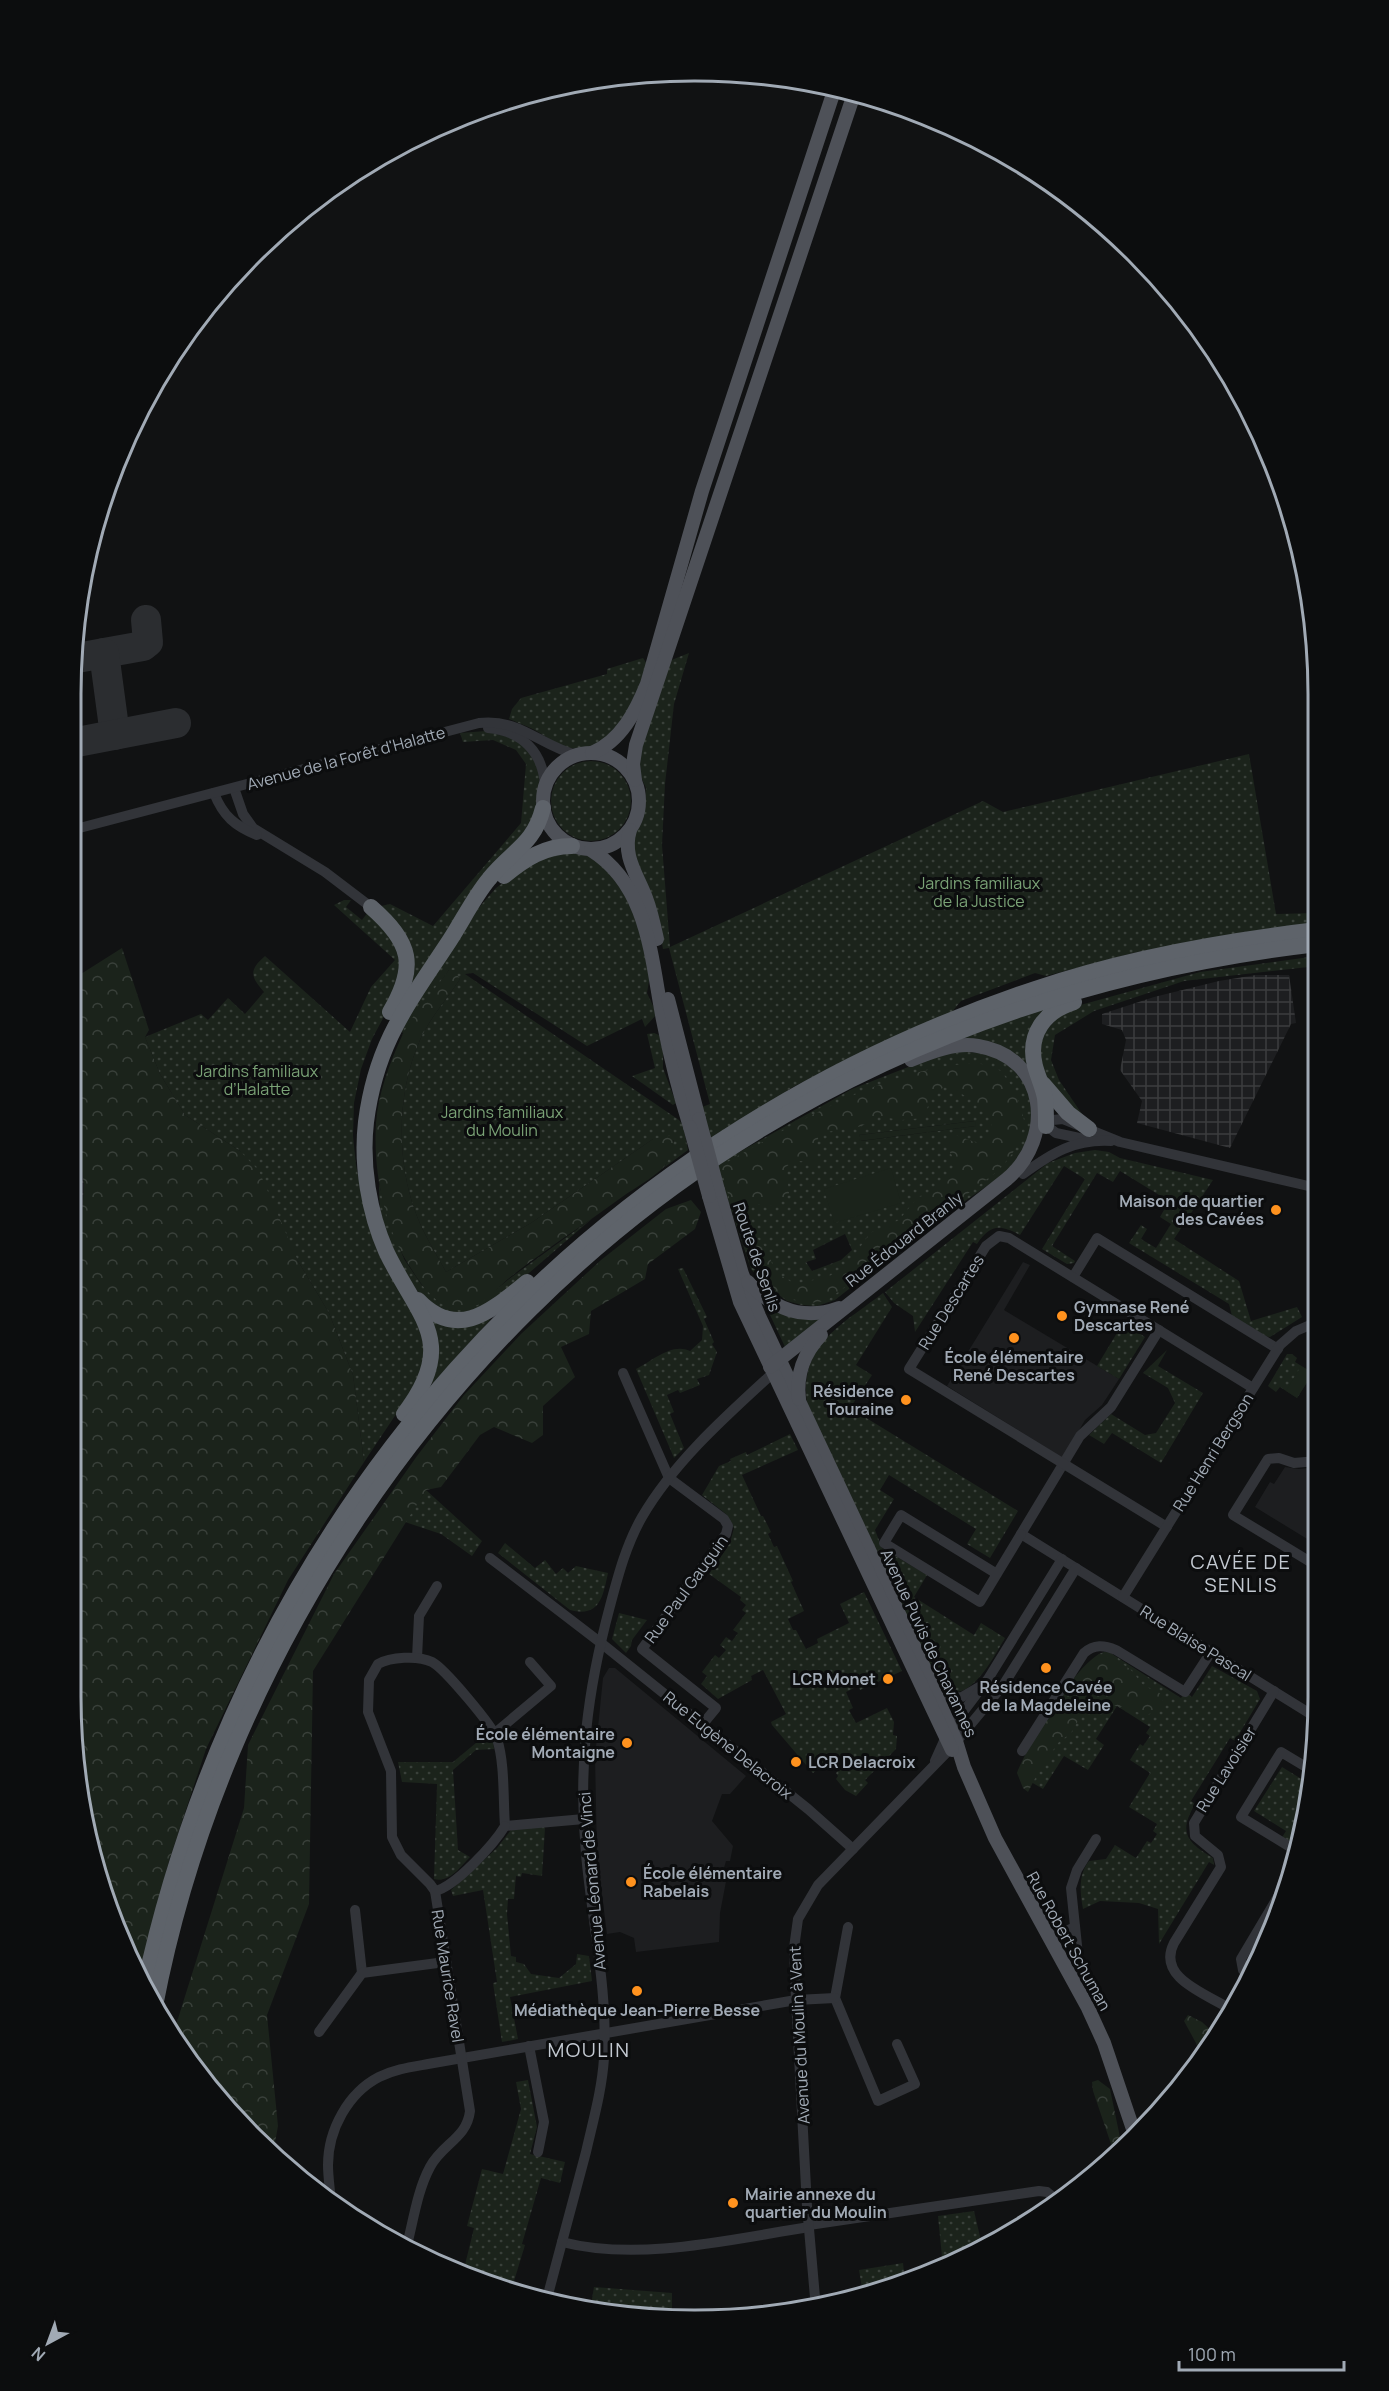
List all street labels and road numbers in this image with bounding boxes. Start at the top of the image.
street label: Avenue de la Forêt d'Halatte [244,721,448,795]
street label: Rue Édouard Branly [841,1186,967,1292]
street label: Route de Senlis [728,1199,786,1315]
street label: Rue Descartes [913,1250,989,1354]
street label: Rue Henri Bergson [1168,1389,1258,1515]
street label: Rue Paul Gauguin [639,1530,733,1648]
street label: Avenue Puvis de Chavannes [876,1545,982,1741]
street label: Rue Blaise Pascal [1136,1600,1256,1686]
street label: Rue Eugène Delacroix [659,1686,798,1804]
street label: Rue Lavoisier [1191,1722,1261,1816]
street label: Avenue Léonard de Vinci [573,1791,611,1971]
street label: Rue Robert Schuman [1022,1868,1116,2014]
street label: Rue Maurice Ravel [427,1908,469,2044]
street label: Avenue du Moulin à Vent [783,1945,815,2125]

